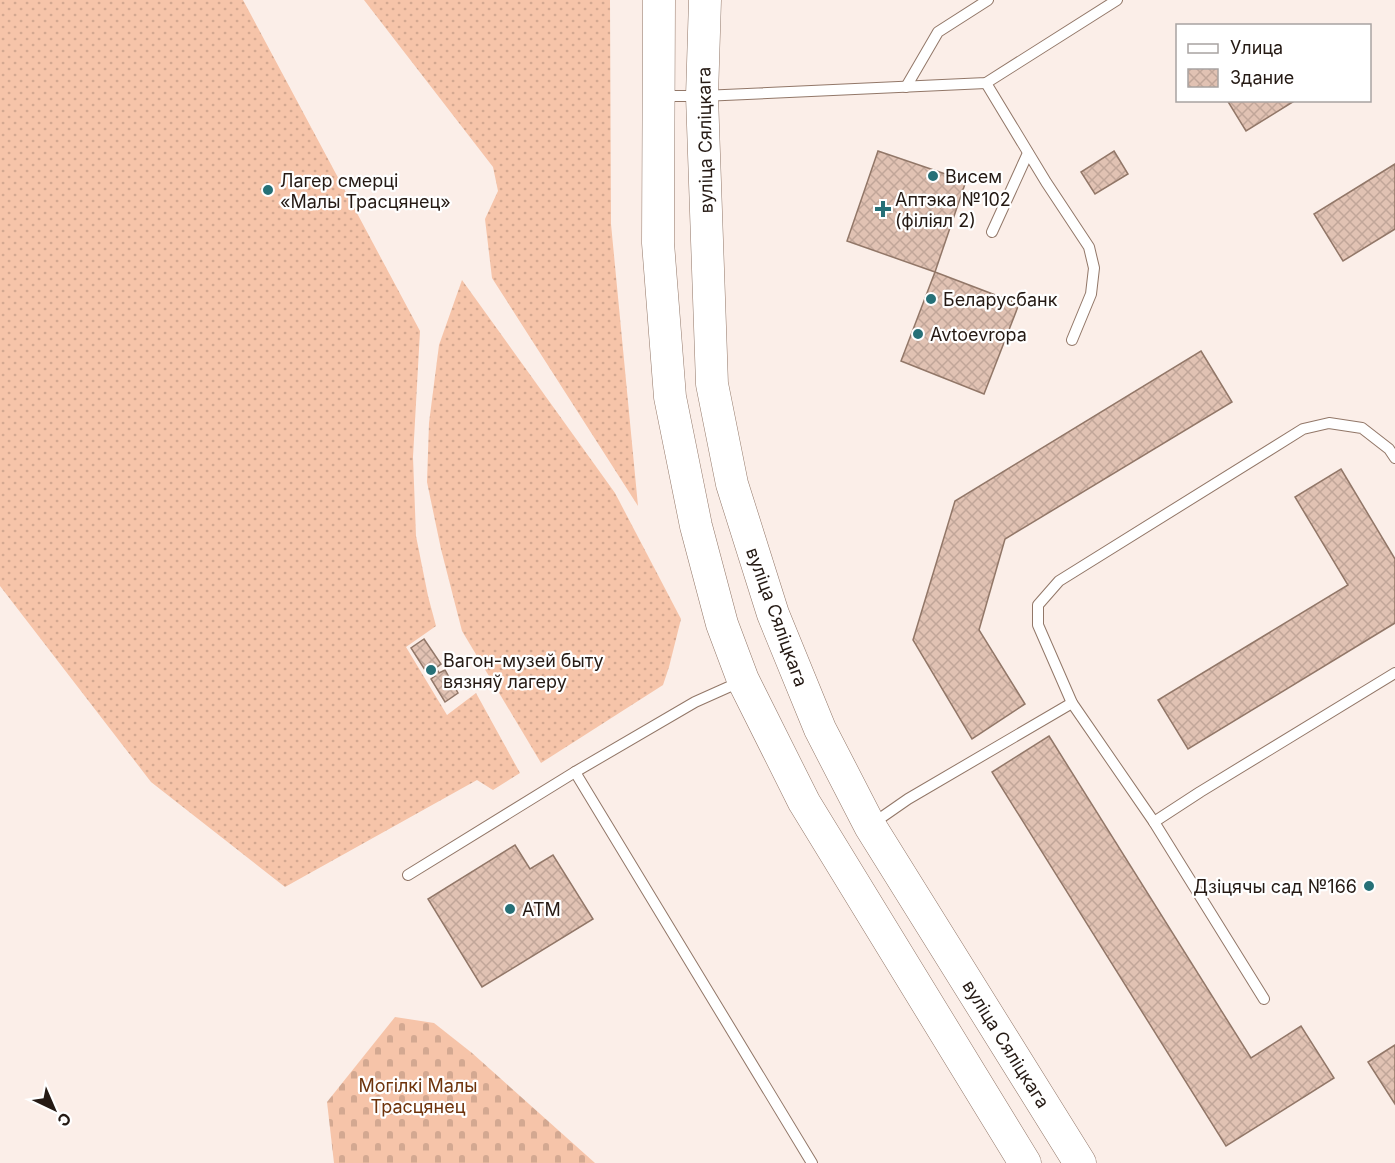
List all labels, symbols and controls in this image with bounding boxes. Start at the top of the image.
legend [1176,24,1371,102]
text: Улица [1230,37,1283,58]
street label: вуліца Сяліцкага [693,67,717,213]
text: Здание [1230,67,1294,88]
place label: Висем [945,166,1002,187]
marker: Висем [926,169,940,183]
place label: Лагер смерці «Малы Трасцянец» [280,170,451,212]
marker: Лагер смерці «Малы Трасцянец» [261,183,275,197]
place label: Аптэка №102 (філіял 2) [895,189,1011,231]
marker: Аптэка №102 (філіял 2) [876,202,890,216]
place label: Беларусбанк [943,289,1058,310]
marker: Беларусбанк [924,292,938,306]
place label: Avtoevropa [930,324,1027,345]
marker: Avtoevropa [911,327,925,341]
street label: вуліца Сяліцкага [742,545,812,689]
place label: Вагон-музей быту вязняў лагеру [443,650,604,692]
marker: Вагон-музей быту вязняў лагеру [424,663,438,677]
place label: Дзіцячы сад №166 [1193,876,1357,897]
marker: Дзіцячы сад №166 [1362,879,1376,893]
place label: АТМ [522,899,561,920]
marker: АТМ [503,902,517,916]
street label: вуліца Сяліцкага [958,976,1054,1112]
park label: Могілкі Малы Трасцянец [358,1075,478,1117]
north arrow [24,1079,84,1139]
text: С [53,1108,76,1131]

